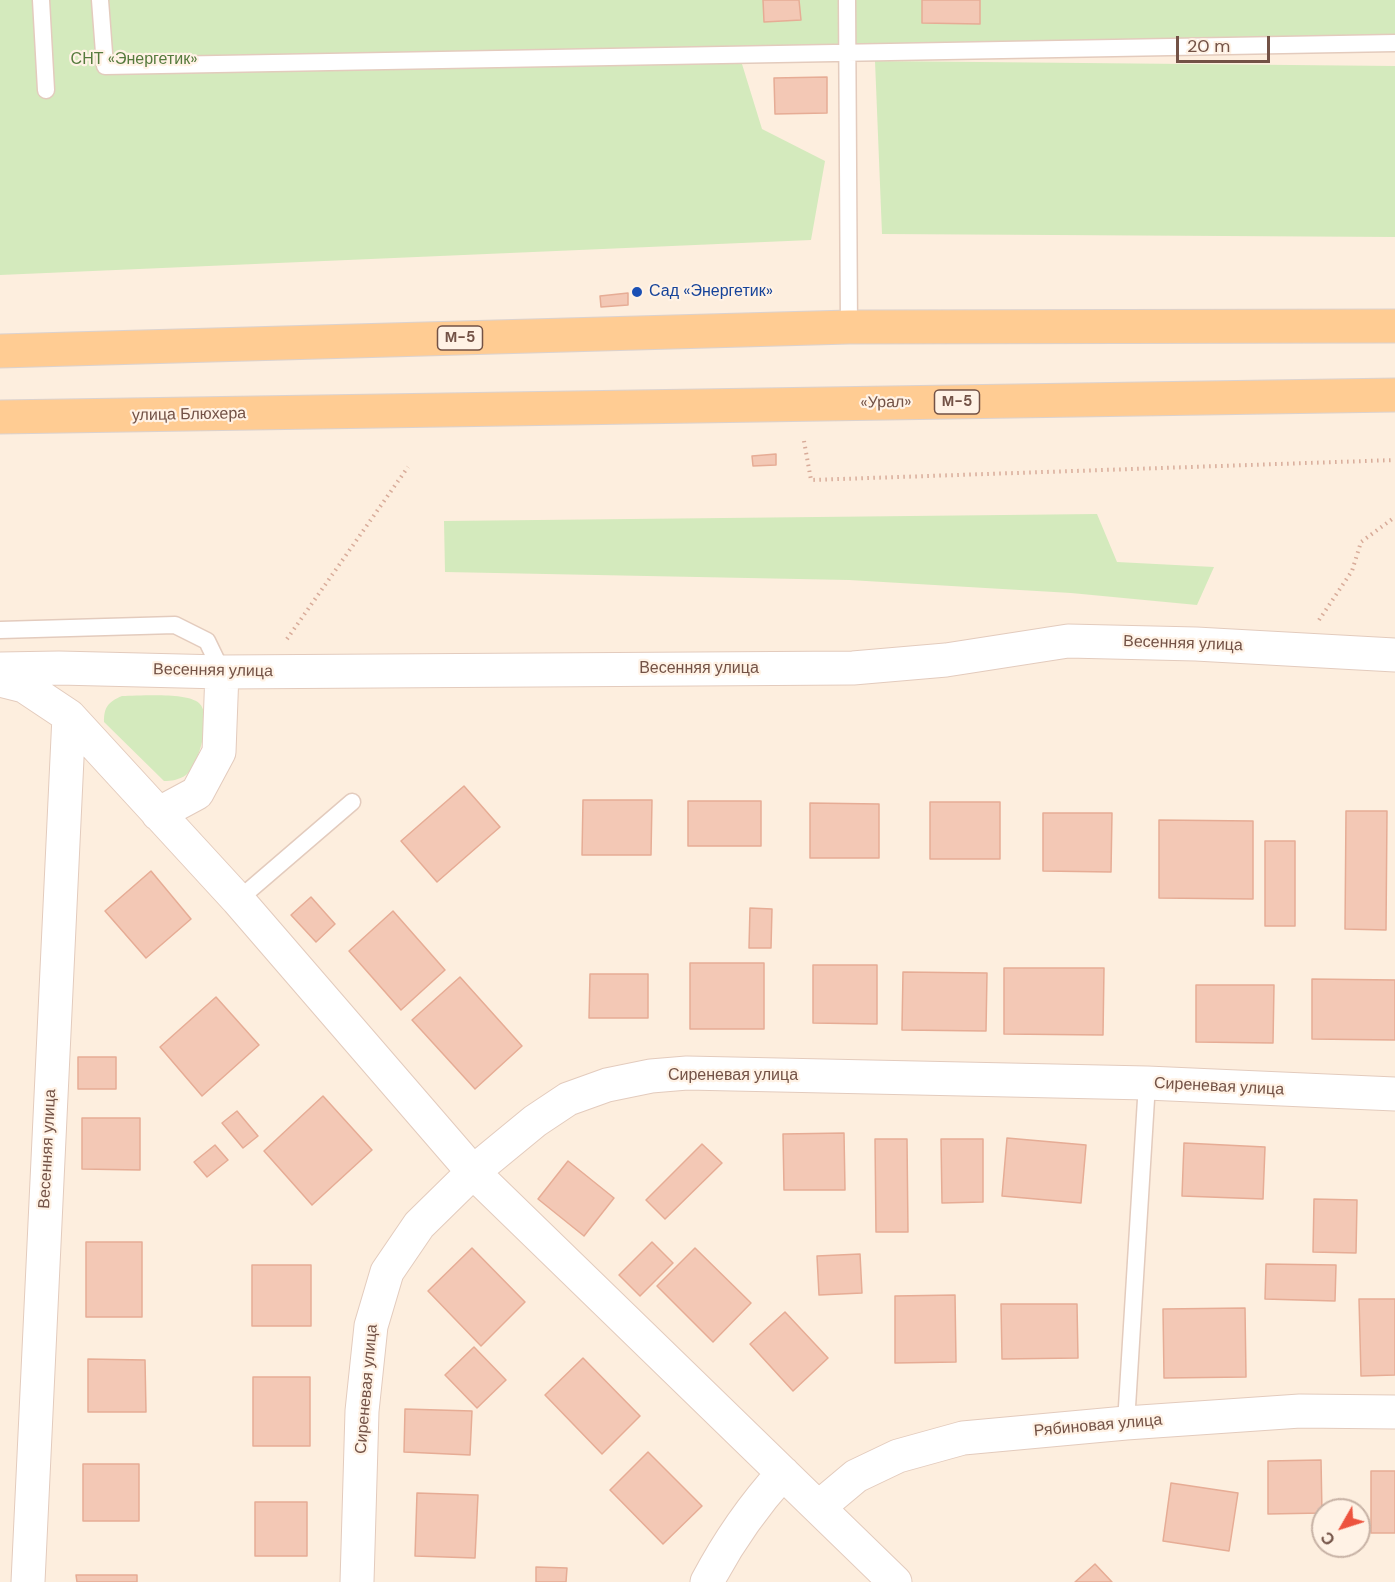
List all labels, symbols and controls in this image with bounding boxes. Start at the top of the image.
scale bar [1179,24,1274,62]
text: 20 m [1187,34,1230,58]
park label: СНТ «Энергетик» [71,50,197,70]
place label: Сад «Энергетик» [649,282,773,302]
marker: Сад «Энергетик» [630,285,644,299]
road number: М-5 [438,326,482,350]
road number: М-5 [934,390,980,414]
street label: «Урал» [860,393,912,413]
street label: улица Блюхера [132,404,246,426]
street label: Весенняя улица [1123,632,1243,656]
street label: Весенняя улица [639,659,759,679]
street label: Весенняя улица [153,660,273,682]
street label: Сиреневая улица [668,1066,798,1086]
street label: Сиреневая улица [1154,1074,1284,1100]
street label: Весенняя улица [35,1089,61,1209]
street label: Сиреневая улица [352,1323,382,1455]
street label: Рябиновая улица [1033,1411,1163,1441]
north arrow [1311,1498,1371,1558]
text: С [1316,1527,1340,1549]

